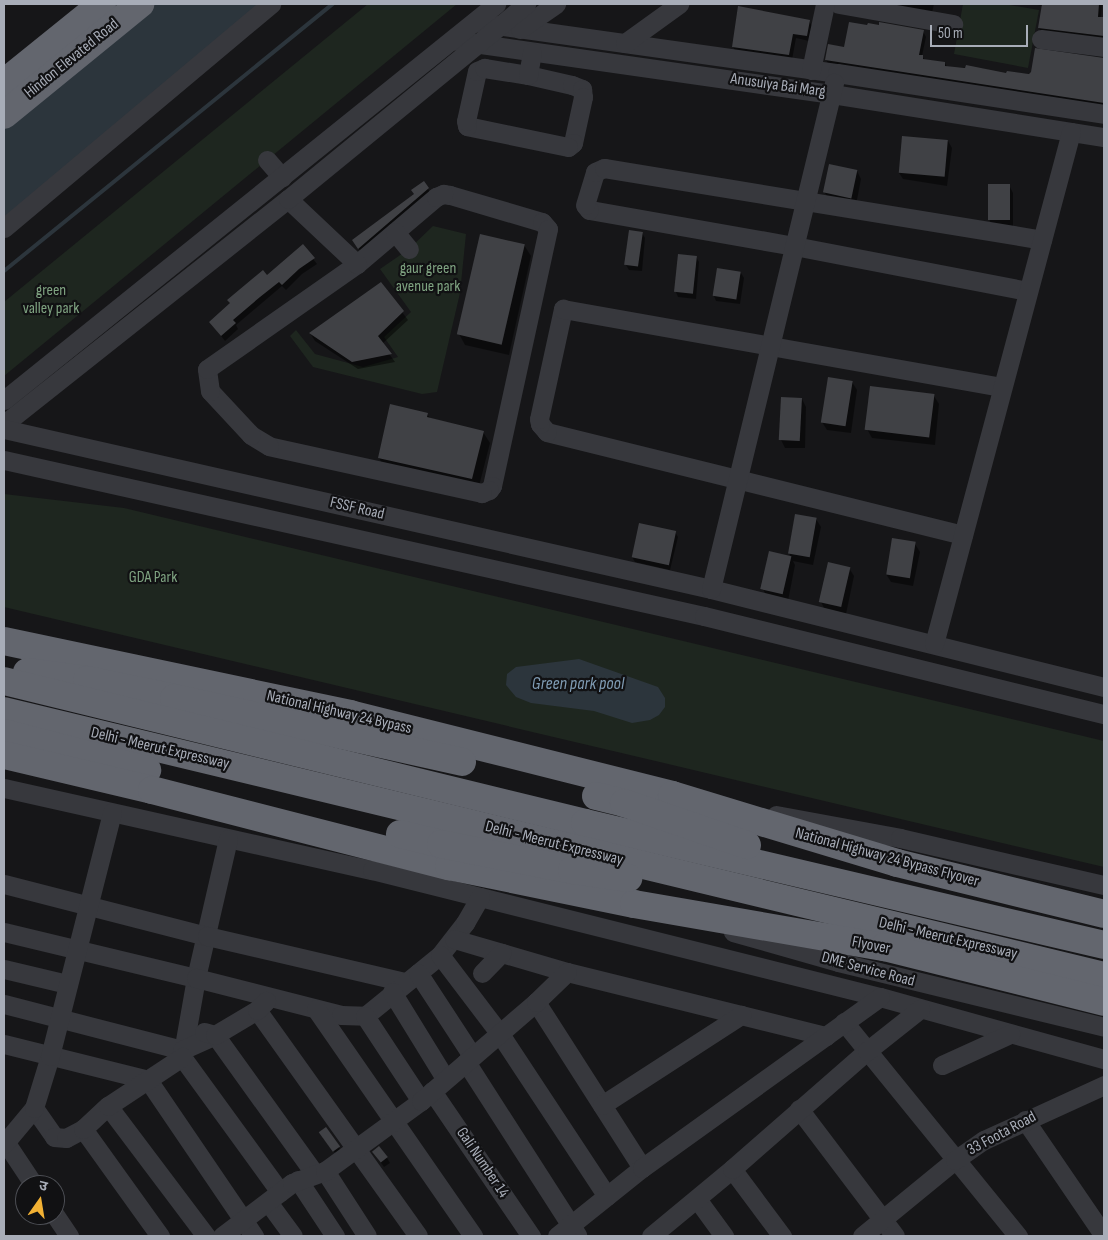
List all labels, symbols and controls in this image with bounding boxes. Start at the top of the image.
street label: Hindon Elevated Road [21,15,123,103]
scale bar [933,15,1030,47]
text: 50 m [938,24,963,43]
street label: Anusuiya Bai Marg [729,70,827,102]
park label: gaur green avenue park [396,259,460,297]
park label: green valley park [23,281,79,319]
street label: FSSF Road [328,493,386,525]
park label: GDA Park [129,568,177,588]
water label: Green park pool [532,673,624,695]
street label: National Highway 24 Bypass [265,687,413,739]
street label: Delhi - Meerut Expressway [89,724,231,774]
street label: Delhi - Meerut Expressway [483,818,625,870]
street label: National Highway 24 Bypass Flyover [793,824,981,892]
street label: Delhi - Meerut Expressway [877,914,1019,964]
street label: Flyover [850,933,892,959]
street label: DME Service Road [819,948,917,992]
street label: 33 Foota Road [964,1108,1040,1160]
street label: Gali Number 14 [452,1124,512,1202]
north arrow [15,1175,65,1225]
text: उ [37,1177,49,1195]

